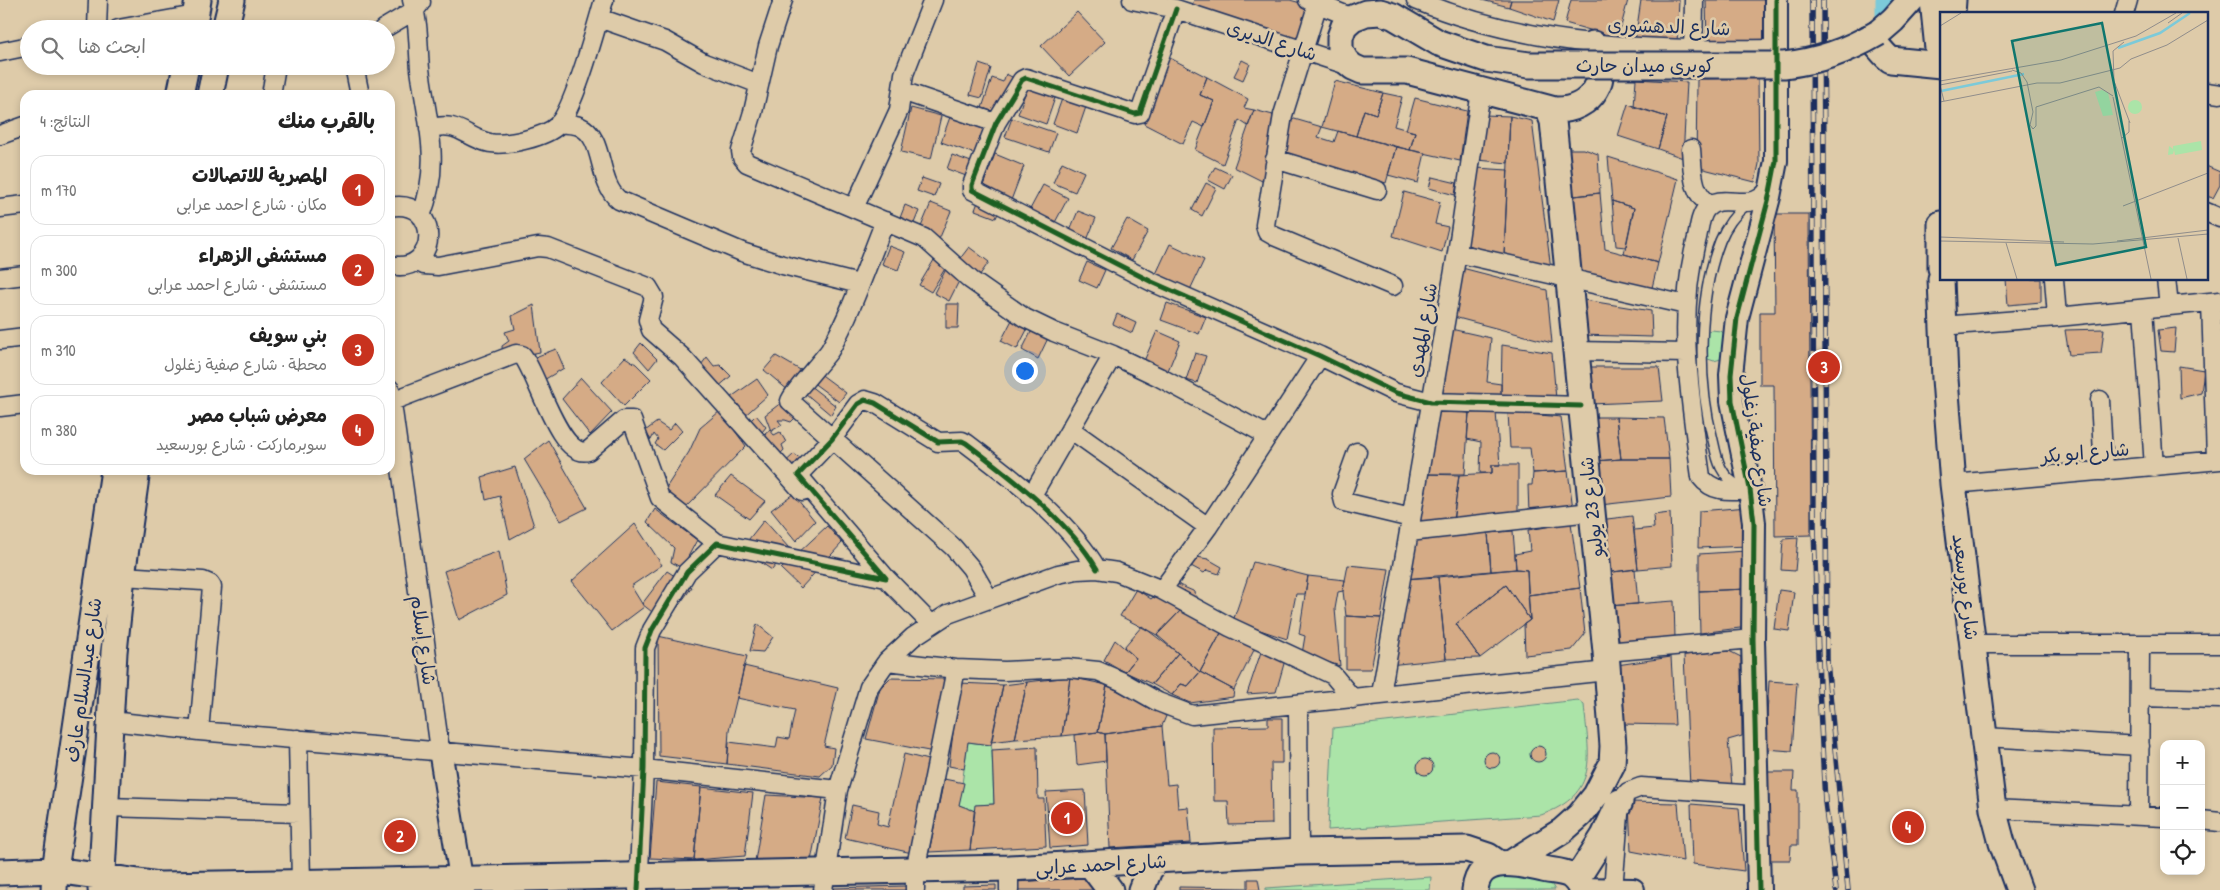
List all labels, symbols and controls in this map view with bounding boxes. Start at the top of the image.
street label: شارع الدهشورى [1607,11,1731,42]
inset map [1940,12,2208,280]
street label: شارع الديرى [1223,13,1320,68]
search box [20,20,395,75]
text: ابحث هنا [78,33,146,59]
icon: search [38,34,66,62]
street label: كوبرى ميدان حارث [1576,52,1714,78]
text: بالقرب منك [278,106,375,135]
text: النتائج: 4 [40,110,90,132]
text: المصرية للاتصالات [192,162,327,188]
text: 170 m [41,179,76,201]
text: 1 [355,179,361,201]
text: مكان · شارع احمد عرابى [176,193,327,215]
text: مستشفى الزهراء [199,242,327,268]
text: 300 m [41,259,77,281]
text: 2 [354,259,362,281]
text: مستشفى · شارع احمد عرابى [147,273,327,295]
street label: شارع المهدى [1401,281,1444,380]
text: بني سويف [249,322,327,348]
text: 310 m [41,339,76,361]
text: 3 [354,339,362,361]
pin: 3 [1808,348,1840,386]
text: محطة · شارع صفية زغلول [164,353,327,375]
your location [1012,358,1038,384]
street label: شارع صفية زغلول [1734,371,1779,509]
text: معرض شباب مصر [189,402,327,428]
text: 380 m [41,419,77,441]
text: 4 [355,419,361,441]
text: سوبرماركت · شارع بورسعيد [156,433,327,455]
street label: شارع ابو بكر [2038,435,2131,470]
street label: شارع 23 يوليو [1573,455,1610,560]
street label: شارع بورسعيد [1946,532,1985,642]
street label: شارع إسلام [403,593,443,687]
street label: شارع عبدالسلام عارف [59,596,109,764]
map controls [2160,740,2205,875]
button: + [2160,740,2205,785]
button: − [2160,785,2205,830]
pin: 1 [1051,799,1083,837]
pin: 4 [1892,808,1924,846]
pin: 2 [384,817,416,855]
button: locate [2160,830,2205,875]
street label: شارع احمد عرابى [1035,848,1167,881]

